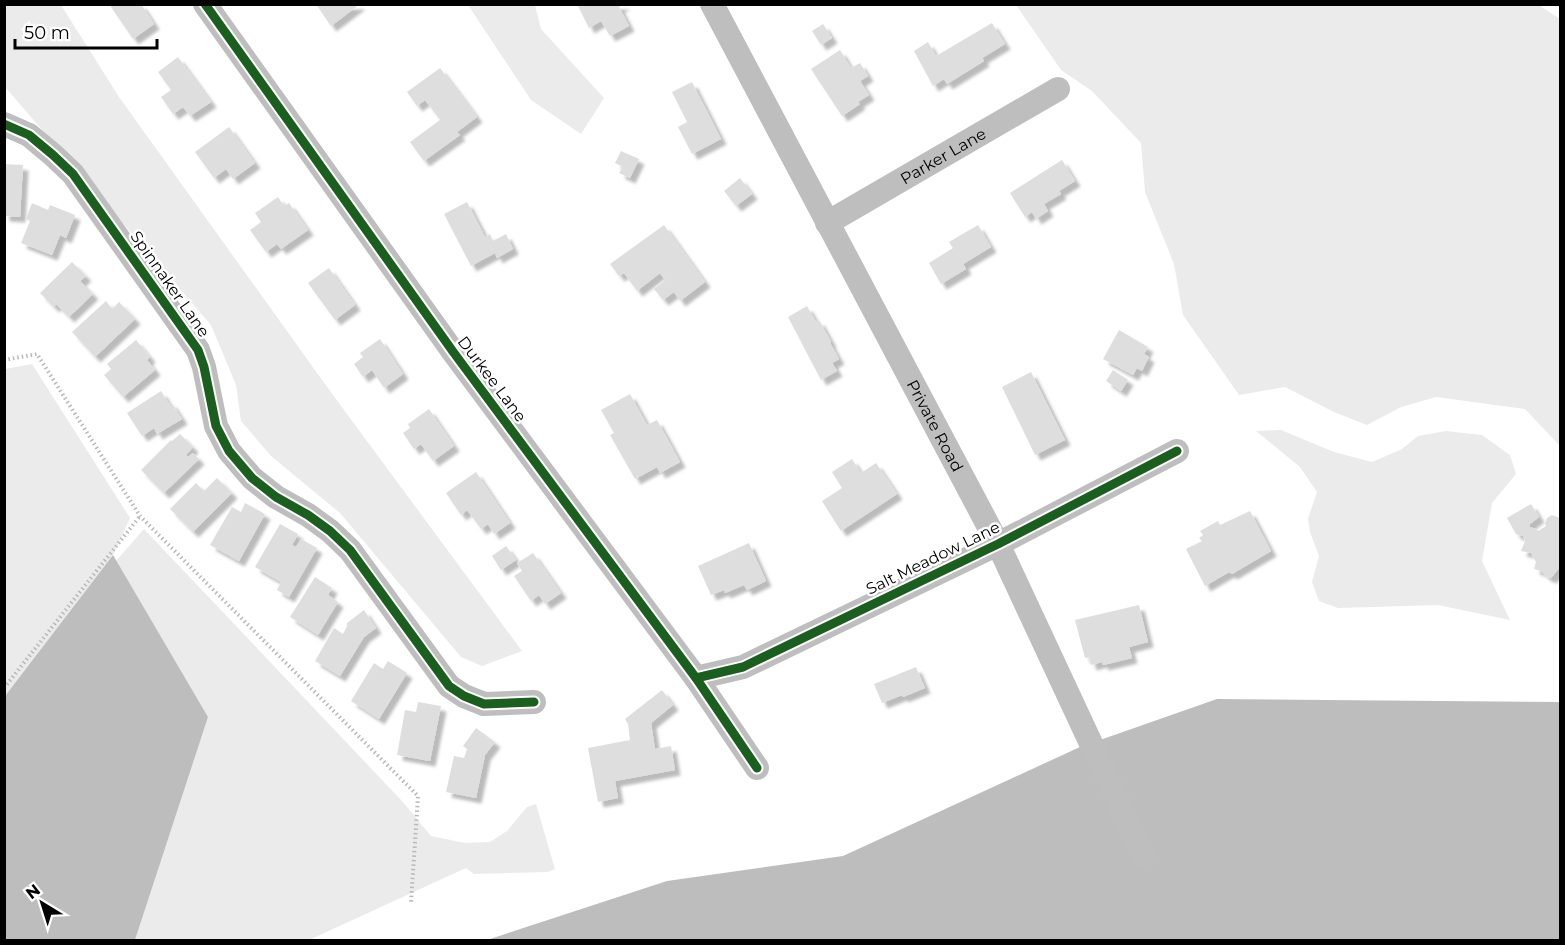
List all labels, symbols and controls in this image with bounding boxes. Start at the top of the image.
scale bar [15,12,158,50]
text: 50 m [24,22,70,44]
street label: Parker Lane [897,123,989,188]
street label: Spinnaker Lane [126,227,214,341]
street label: Durkee Lane [454,332,530,426]
street label: Private Road [903,376,967,475]
street label: Salt Meadow Lane [863,517,1003,599]
north arrow [12,873,72,933]
text: N [22,880,44,903]

